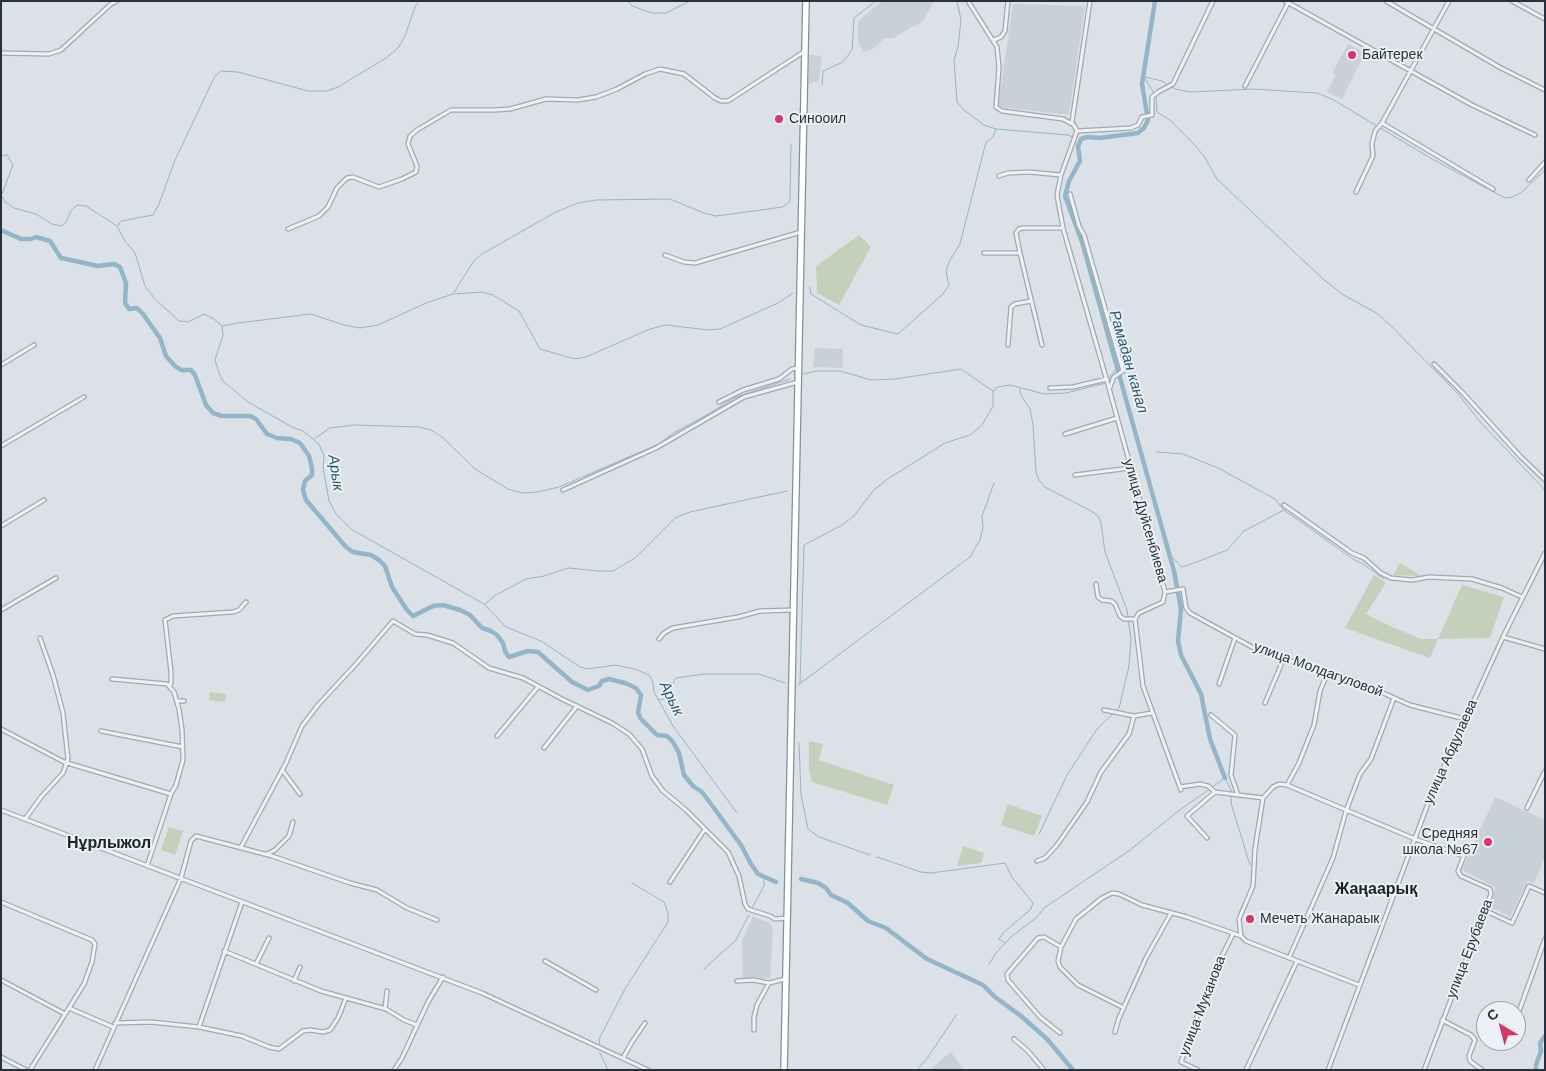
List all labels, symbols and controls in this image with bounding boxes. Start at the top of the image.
place label: Байтерек [1362,47,1423,63]
marker: Байтерек [1346,49,1358,61]
place label: Синооил [789,111,846,127]
marker: Синооил [773,113,785,125]
water label: Рамадан канал [1105,308,1151,416]
water label: Арык [324,454,346,492]
street label: улица Дуйсенбиева [1119,457,1171,585]
street label: улица Молдагуловой [1251,639,1385,701]
water label: Арык [655,679,687,719]
street label: улица Абдулаева [1420,697,1482,807]
place label: Средняя школа №67 [1402,826,1478,859]
district label: Нұрлыжол [67,834,151,854]
marker: Средняя школа №67 [1482,836,1494,848]
district label: Жаңаарық [1335,880,1417,900]
street label: улица Ерубаева [1443,897,1497,1001]
place label: Мечеть Жанараык [1260,911,1379,927]
marker: Мечеть Жанараык [1244,913,1256,925]
street label: улица Муканова [1176,954,1230,1058]
north arrow [1476,1001,1526,1051]
text: С [1483,1005,1502,1025]

